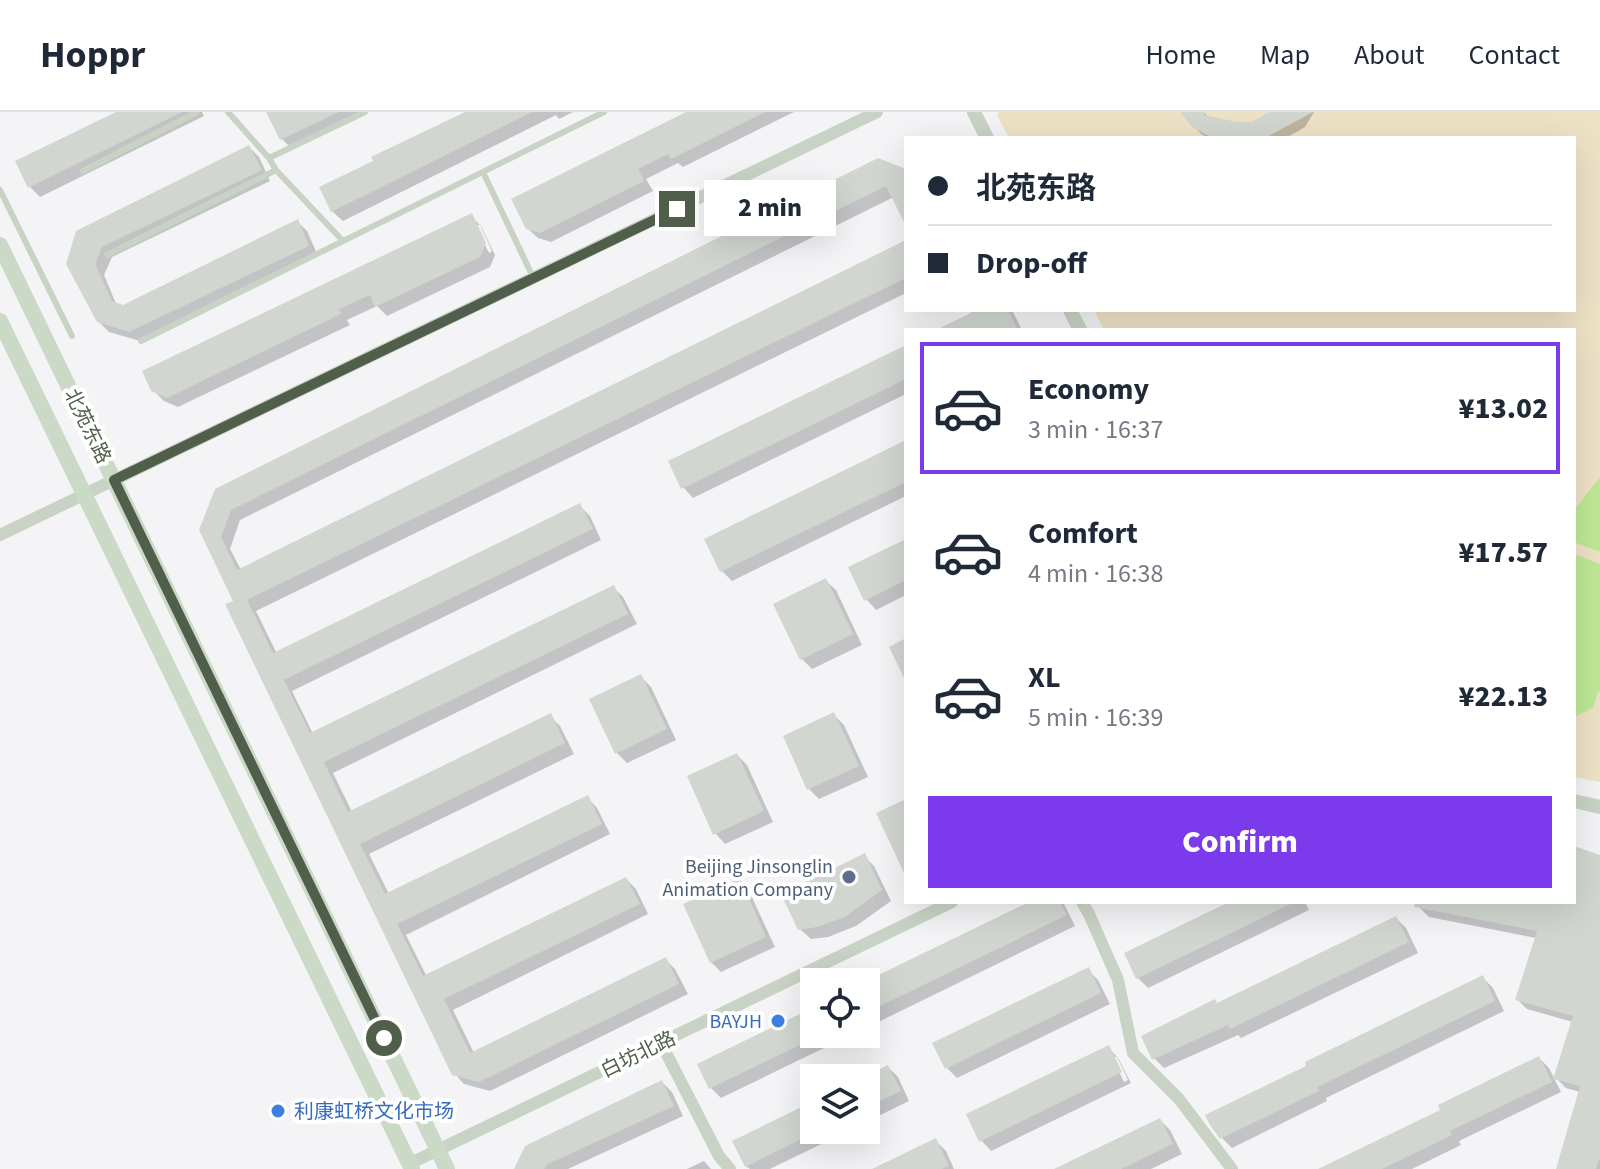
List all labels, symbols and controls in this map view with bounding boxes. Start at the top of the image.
text: Hoppr [40,28,145,82]
text: Home [1145,35,1216,75]
text: Map [1260,35,1310,75]
text: About [1354,35,1425,75]
text: Contact [1469,35,1560,75]
text: 北苑东路 [976,167,1096,210]
callout: 2 min [705,181,837,237]
text: 2 min [738,189,802,226]
route end [659,191,695,227]
text: Drop-off [976,242,1087,285]
text: Economy [1028,368,1149,411]
icon: car [932,372,1004,444]
street label: 北苑东路 [57,384,117,469]
text: ¥13.02 [1459,387,1548,430]
text: 3 min · 16:37 [1028,411,1163,448]
text: Comfort [1028,512,1138,555]
icon: car [932,516,1004,588]
text: ¥17.57 [1459,531,1548,574]
text: 4 min · 16:38 [1028,555,1163,592]
text: XL [1028,656,1061,699]
icon: car [932,660,1004,732]
text: ¥22.13 [1459,675,1548,718]
text: 5 min · 16:39 [1028,699,1163,736]
button: Confirm [928,796,1552,888]
place label: Beijing Jinsonglin Animation Company [662,853,834,904]
marker: Beijing Jinsonglin Animation Company [840,868,858,886]
map controls [800,968,880,1144]
button: locate [800,968,880,1048]
place label: BAYJH [710,1008,762,1036]
marker: BAYJH [769,1012,787,1030]
route start [366,1020,402,1056]
street label: 白坊北路 [596,1025,681,1085]
button: layers [800,1064,880,1144]
place label: 利康虹桥文化市场 [294,1098,454,1126]
marker: 利康虹桥文化市场 [269,1102,287,1120]

